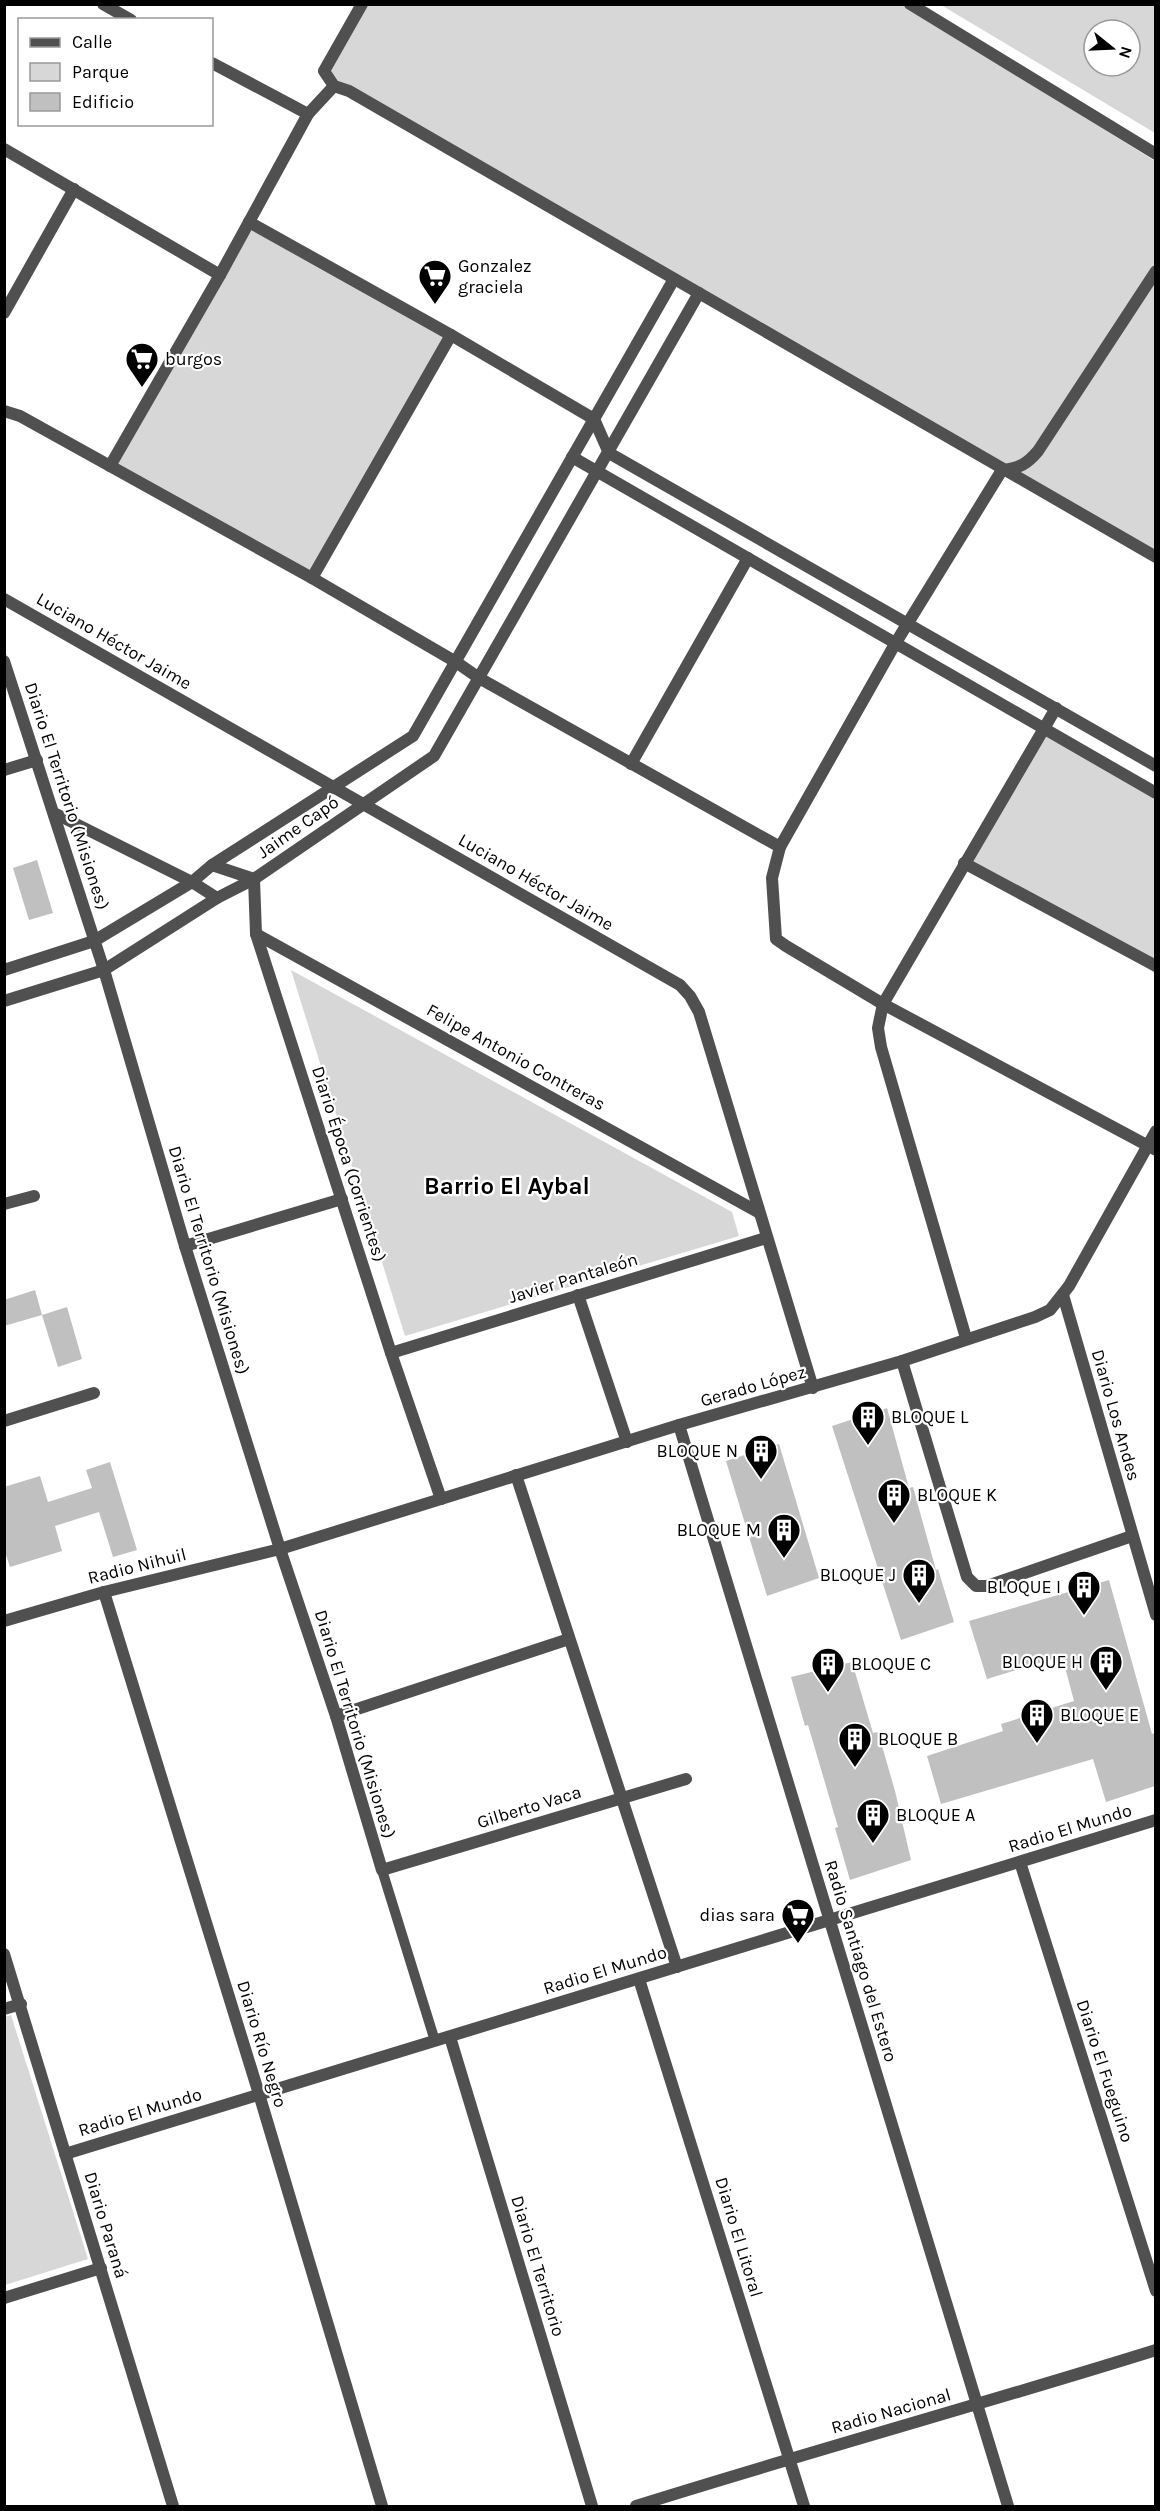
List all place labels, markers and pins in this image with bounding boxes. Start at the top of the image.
place label: Gonzalez graciela [458,255,532,298]
supermarket icon: Gonzalez graciela [417,258,453,305]
supermarket icon: burgos [124,341,160,388]
place label: burgos [165,348,222,370]
building icon: BLOQUE L [850,1399,886,1446]
place label: BLOQUE L [891,1406,969,1428]
building icon: BLOQUE N [743,1433,779,1480]
place label: BLOQUE N [657,1440,738,1462]
building icon: BLOQUE K [876,1477,912,1524]
place label: BLOQUE K [917,1484,997,1506]
building icon: BLOQUE M [766,1512,802,1559]
place label: BLOQUE M [677,1519,761,1541]
building icon: BLOQUE J [901,1557,937,1604]
place label: BLOQUE J [820,1564,896,1586]
building icon: BLOQUE I [1066,1569,1102,1616]
place label: BLOQUE I [987,1576,1061,1598]
building icon: BLOQUE H [1088,1644,1124,1691]
building icon: BLOQUE C [810,1646,846,1693]
place label: BLOQUE H [1002,1651,1083,1673]
place label: BLOQUE C [851,1653,931,1675]
building icon: BLOQUE E [1019,1697,1055,1744]
place label: BLOQUE E [1060,1704,1139,1726]
building icon: BLOQUE B [837,1721,873,1768]
place label: BLOQUE B [878,1728,958,1750]
building icon: BLOQUE A [855,1797,891,1844]
place label: BLOQUE A [896,1804,975,1826]
supermarket icon: dias sara [780,1897,816,1944]
place label: dias sara [700,1904,775,1926]

